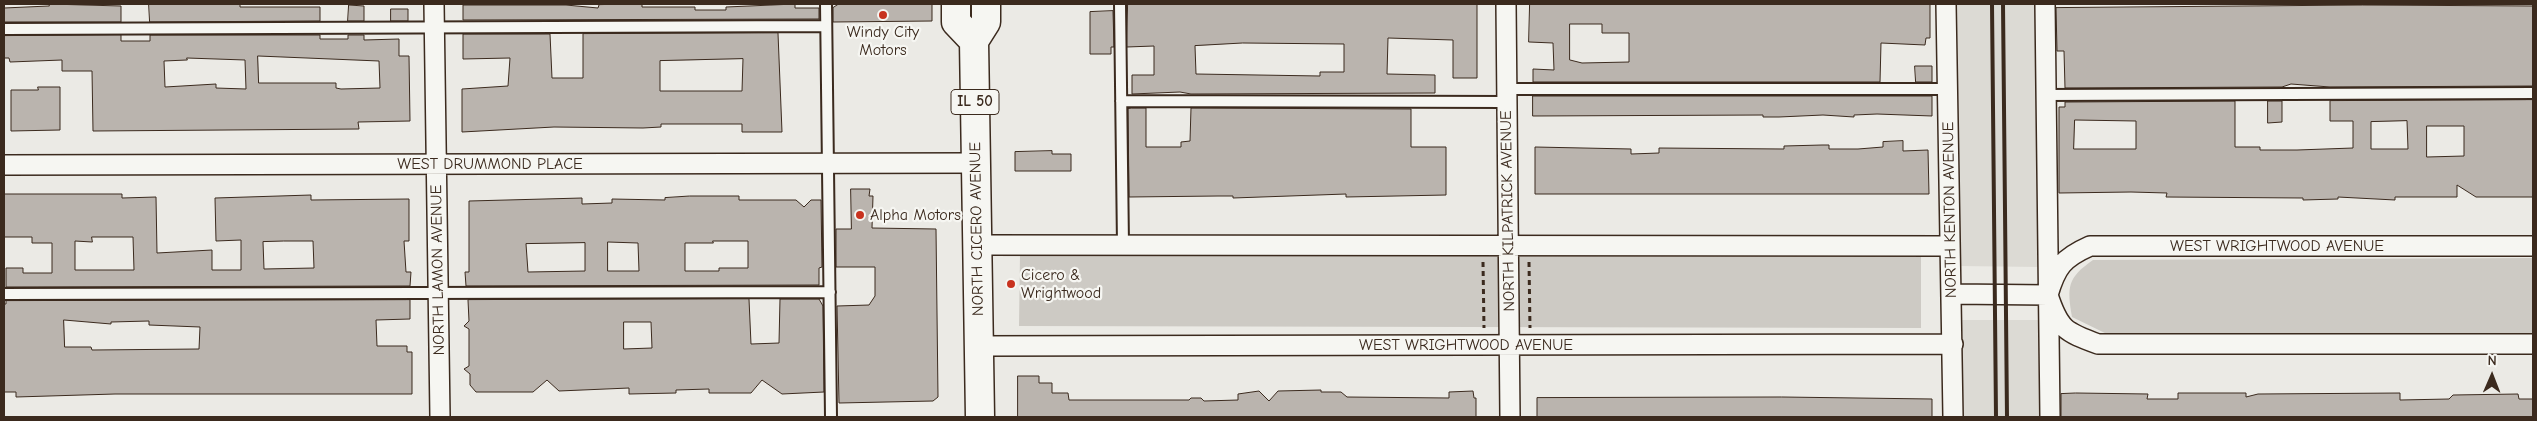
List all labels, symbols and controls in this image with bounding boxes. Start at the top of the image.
marker: Windy City Motors [877,9,889,21]
place label: Windy City Motors [847,22,919,60]
road number: IL 50 [951,90,999,114]
street label: NORTH KILPATRICK AVENUE [1497,110,1519,312]
street label: NORTH KENTON AVENUE [1939,122,1961,298]
street label: NORTH CICERO AVENUE [966,142,988,316]
street label: WEST DRUMMOND PLACE [397,154,583,174]
street label: NORTH LAMON AVENUE [427,185,449,355]
place label: Alpha Motors [870,205,961,225]
marker: Alpha Motors [854,209,866,221]
street label: WEST WRIGHTWOOD AVENUE [2170,236,2384,256]
place label: Cicero & Wrightwood [1021,265,1101,303]
marker: Cicero & Wrightwood [1005,278,1017,290]
street label: WEST WRIGHTWOOD AVENUE [1359,335,1573,355]
north arrow [2467,351,2517,401]
text: N [2488,352,2497,369]

